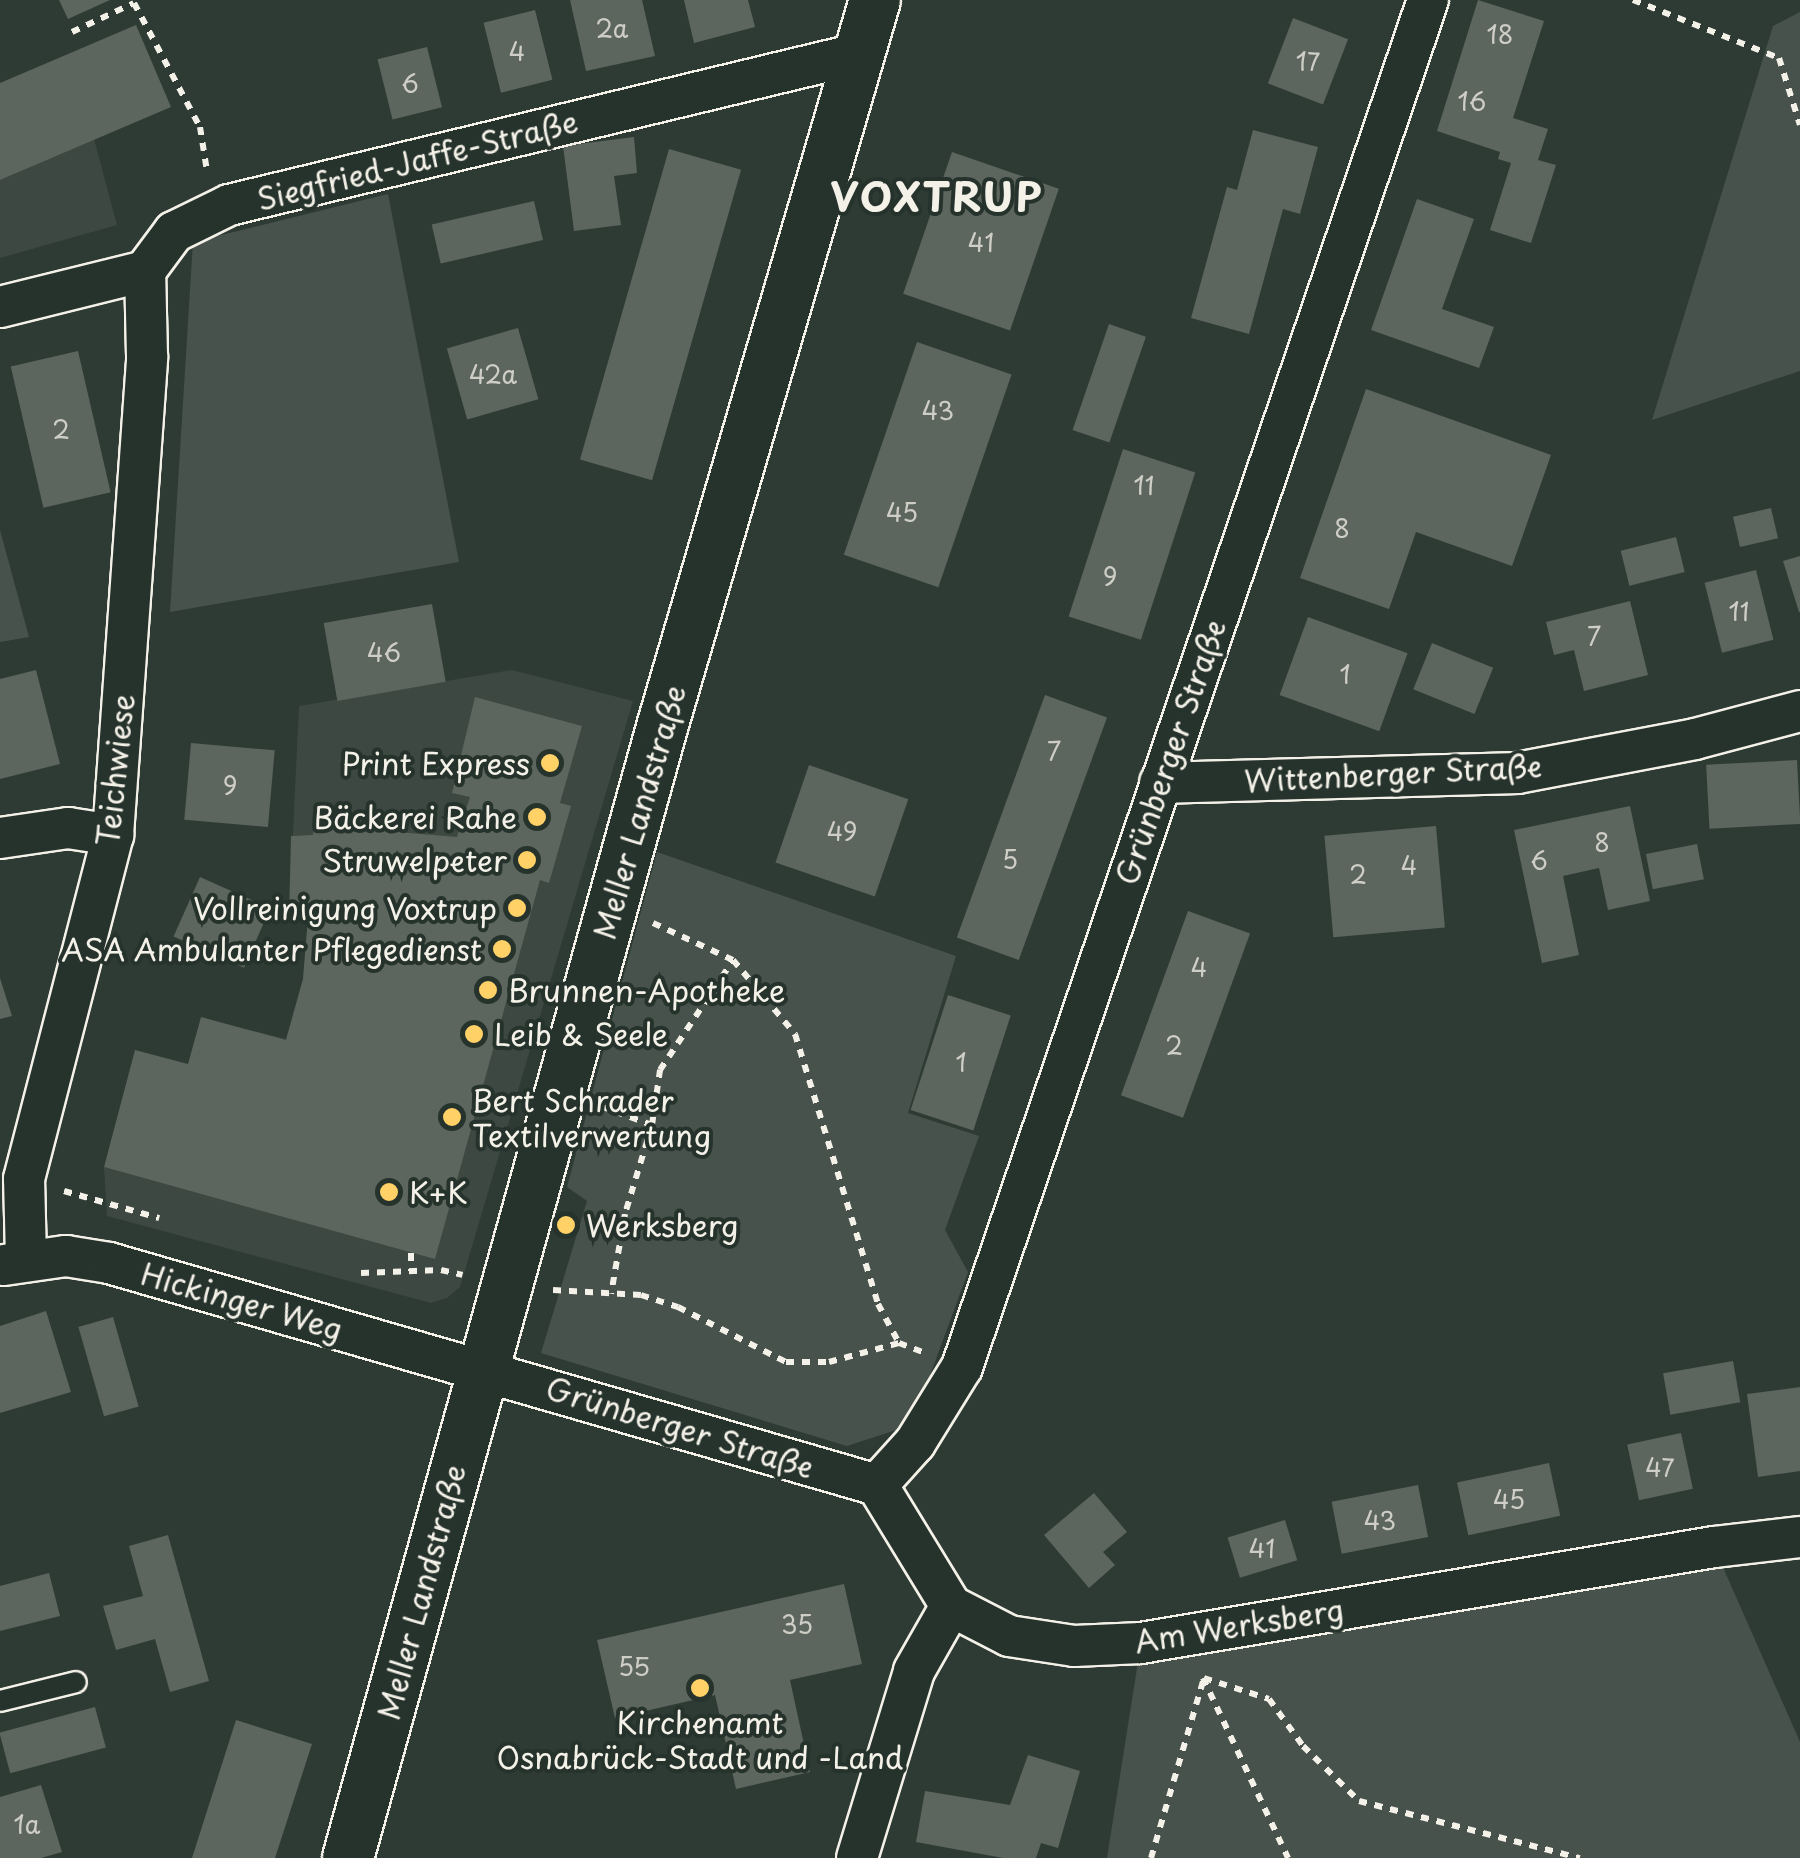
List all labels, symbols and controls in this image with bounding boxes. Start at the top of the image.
house number: 2a [596,13,628,43]
house number: 18 [1487,19,1513,49]
house number: 4 [509,36,525,66]
house number: 17 [1296,46,1320,76]
house number: 6 [401,68,419,98]
house number: 16 [1458,86,1486,116]
street label: Siegfried-Jaffe-Straße [253,103,581,217]
district label: VOXTRUP [833,172,1041,220]
house number: 41 [968,227,994,257]
house number: 42a [469,359,517,389]
house number: 43 [922,395,954,425]
house number: 2 [52,414,70,444]
house number: 11 [1134,470,1154,500]
house number: 45 [886,497,918,527]
house number: 8 [1334,513,1350,543]
house number: 9 [1103,561,1117,591]
house number: 11 [1729,596,1749,626]
street label: Grünberger Straße [1107,614,1233,890]
house number: 7 [1587,621,1601,651]
house number: 46 [367,637,401,667]
house number: 1 [1339,659,1351,689]
street label: Meller Landstraße [585,679,693,945]
street label: Teichwiese [89,692,141,848]
house number: 7 [1047,736,1061,766]
place label: Print Express [341,745,530,781]
street label: Wittenberger Straße [1242,747,1544,799]
marker: Print Express [539,752,561,774]
house number: 9 [223,770,237,800]
place label: Bäckerei Rahe [311,799,517,835]
marker: Bäckerei Rahe [526,806,548,828]
house number: 49 [827,816,857,846]
house number: 8 [1594,827,1610,857]
place label: Struwelpeter [322,842,507,878]
house number: 5 [1002,844,1018,874]
house number: 6 [1530,845,1548,875]
marker: Struwelpeter [516,849,538,871]
house number: 4 [1401,850,1417,880]
house number: 2 [1349,859,1367,889]
place label: Vollreinigung Voxtrup [192,890,497,926]
marker: Vollreinigung Voxtrup [506,897,528,919]
place label: ASA Ambulanter Pflegedienst [56,931,482,967]
marker: ASA Ambulanter Pflegedienst [491,938,513,960]
house number: 4 [1191,952,1207,982]
place label: Brunnen-Apotheke [508,972,785,1008]
marker: Brunnen-Apotheke [477,979,499,1001]
place label: Leib & Seele [494,1016,668,1052]
marker: Leib & Seele [463,1023,485,1045]
house number: 2 [1165,1030,1183,1060]
house number: 1 [955,1047,967,1077]
place label: Bert Schrader Textilverwertung [472,1082,711,1152]
marker: Bert Schrader Textilverwertung [441,1106,463,1128]
place label: K+K [409,1174,468,1210]
marker: K+K [378,1181,400,1203]
place label: Werksberg [586,1207,738,1243]
marker: Werksberg [555,1214,577,1236]
street label: Hickinger Weg [136,1255,348,1347]
street label: Grünberger Straße [541,1369,819,1485]
house number: 47 [1645,1452,1675,1482]
street label: Meller Landstraße [369,1459,473,1725]
house number: 45 [1493,1484,1525,1514]
house number: 43 [1364,1505,1396,1535]
house number: 41 [1249,1533,1275,1563]
street label: Am Werksberg [1131,1591,1347,1659]
house number: 35 [781,1609,813,1639]
house number: 55 [618,1651,650,1681]
marker: Kirchenamt Osnabrück-Stadt und -Land [689,1677,711,1699]
place label: Kirchenamt Osnabrück-Stadt und -Land [496,1704,904,1774]
house number: 1a [14,1809,40,1839]

